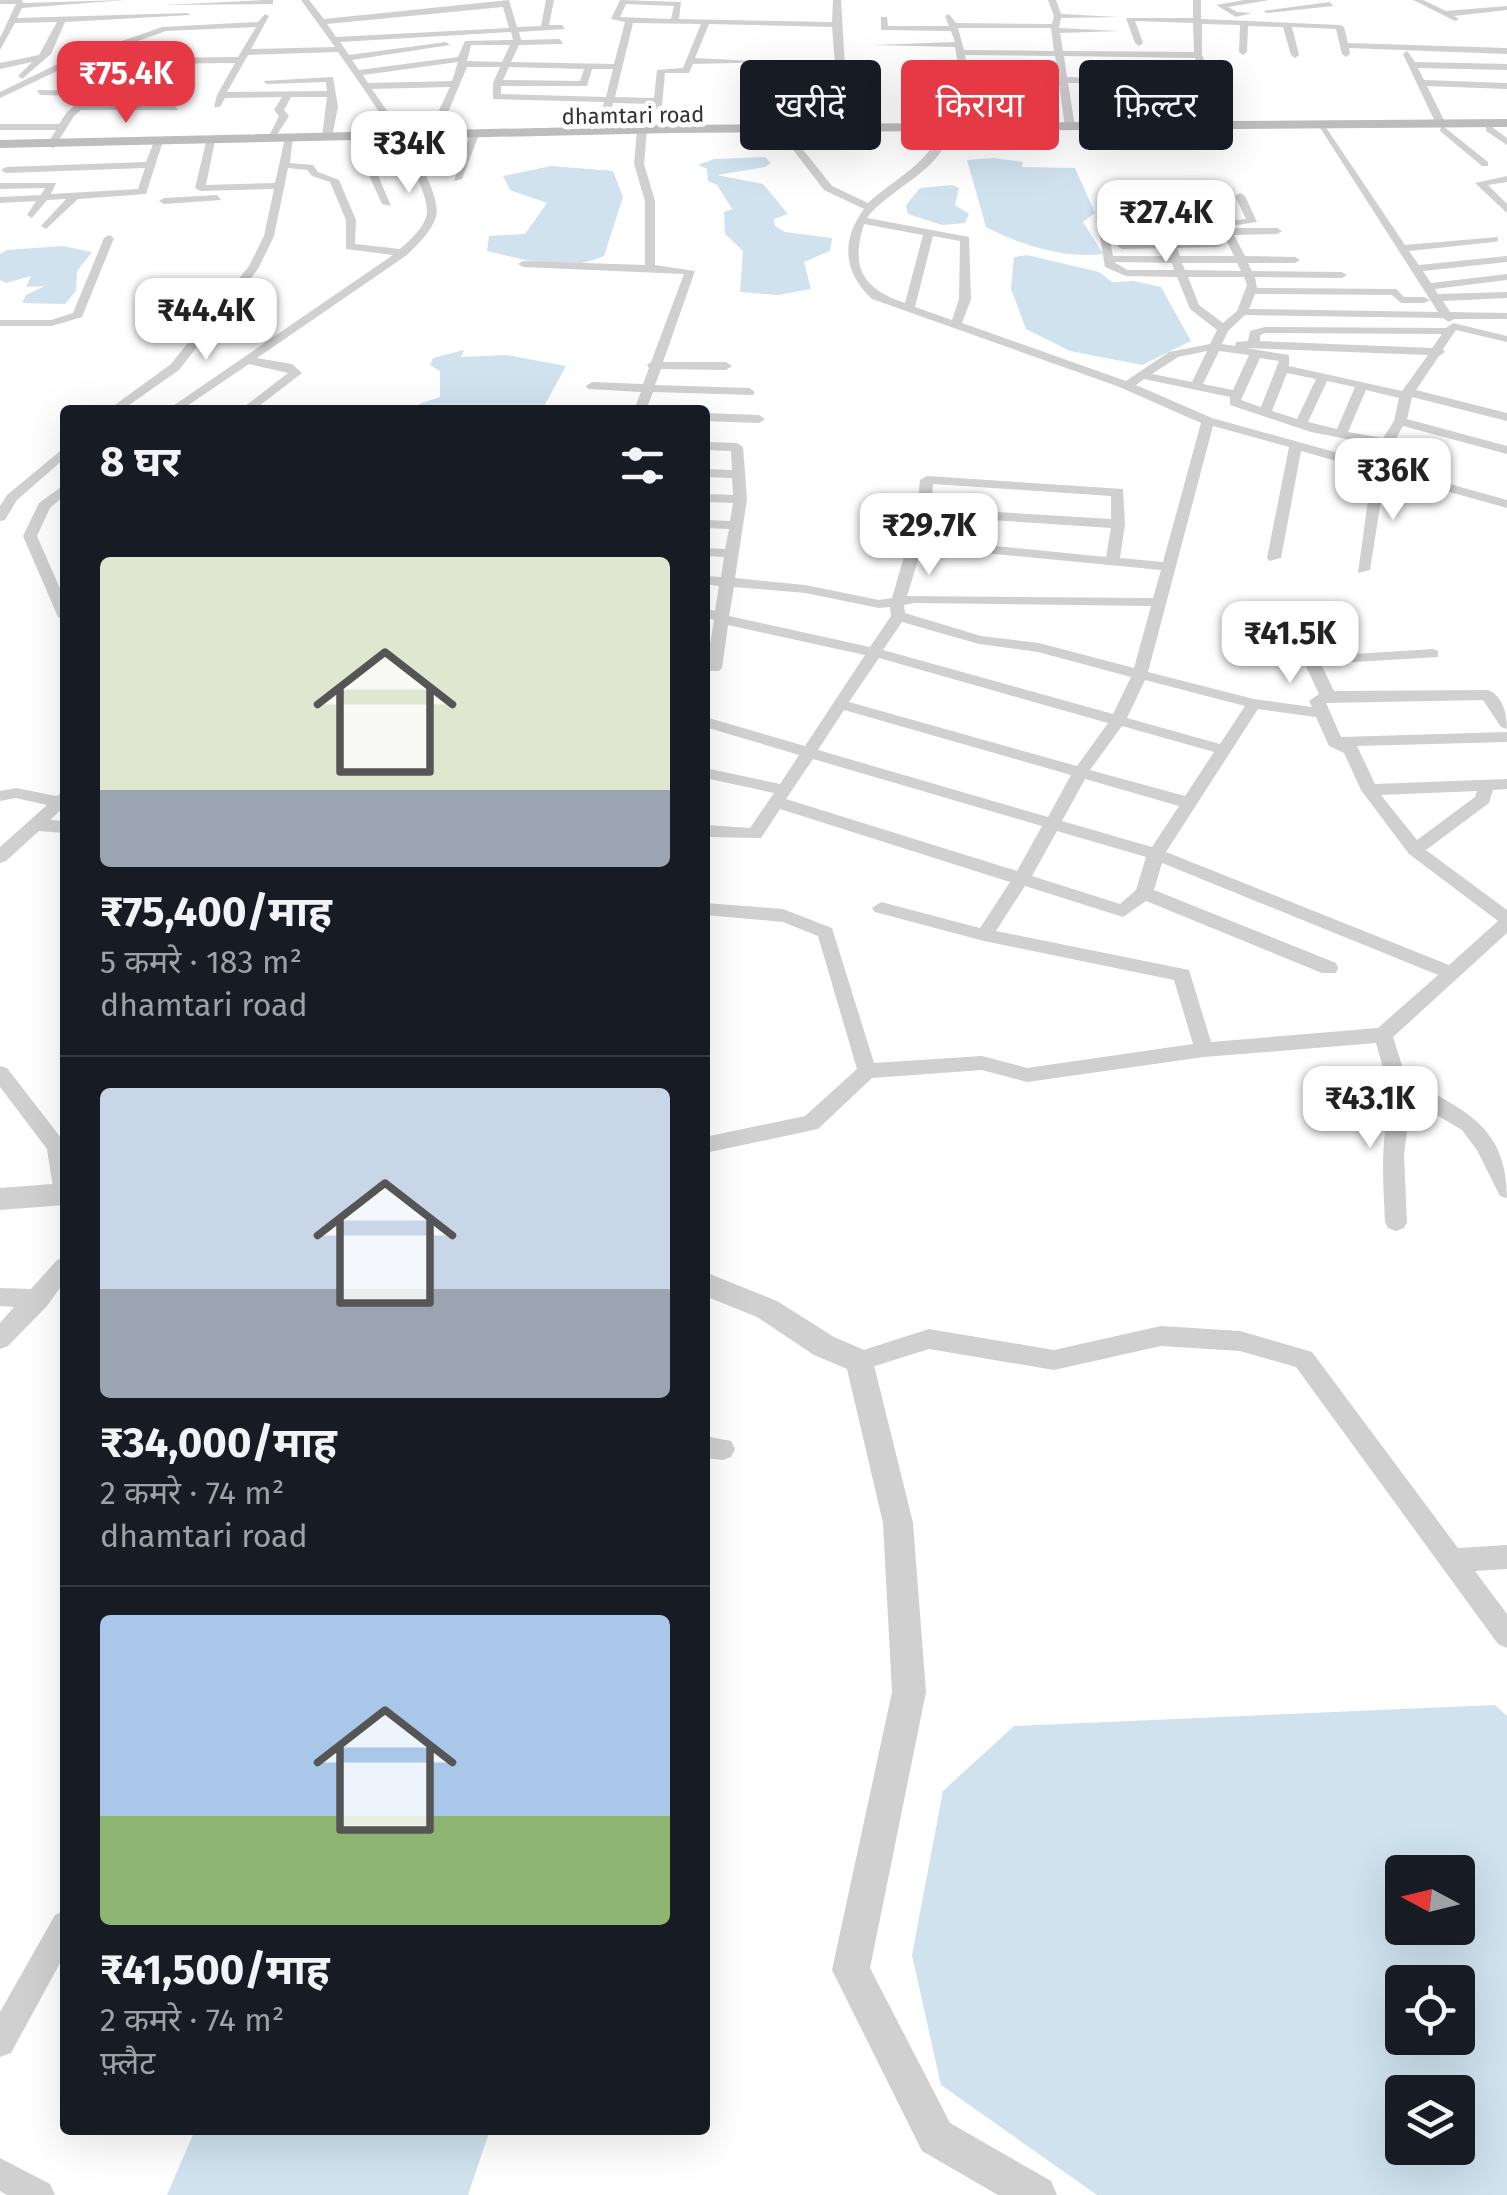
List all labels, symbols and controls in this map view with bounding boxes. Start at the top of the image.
pin: ₹75.4K [45,41,207,126]
text: ₹75.4K [79,54,173,92]
chip: खरीदें [740,60,881,150]
chip: किराया [901,60,1059,150]
chip: फ़िल्टर [1079,60,1233,150]
street label: dhamtari road [561,101,705,130]
pin: ₹34K [350,111,468,196]
text: ₹34K [373,124,445,162]
pin: ₹27.4K [1085,180,1247,265]
text: ₹27.4K [1119,193,1213,231]
pin: ₹44.4K [125,278,287,363]
text: ₹44.4K [157,291,255,329]
text: 8 घर [100,437,180,487]
icon: filters [615,438,670,493]
pin: ₹36K [1334,438,1452,523]
text: ₹36K [1357,451,1429,489]
pin: ₹29.7K [848,493,1010,578]
text: ₹29.7K [882,506,976,544]
pin: ₹41.5K [1209,601,1371,686]
text: ₹41.5K [1244,614,1336,652]
icon: home [295,622,475,802]
text: ₹75,400/माह [100,887,332,937]
text: 5 कमरे · 183 m² [100,943,302,981]
text: dhamtari road [100,986,308,1024]
pin: ₹43.1K [1289,1066,1451,1151]
text: ₹43.1K [1325,1079,1415,1117]
icon: home [295,1153,475,1333]
text: ₹34,000/माह [100,1418,337,1468]
text: 2 कमरे · 74 m² [100,1474,284,1512]
text: dhamtari road [100,1517,308,1555]
icon: home [295,1680,475,1860]
north arrow [1385,1855,1475,1945]
map controls [1385,1855,1475,2165]
text: ₹41,500/माह [100,1945,330,1995]
button: locate [1385,1965,1475,2055]
text: 2 कमरे · 74 m² [100,2001,284,2039]
text: फ़्लैट [100,2044,155,2082]
button: layers [1385,2075,1475,2165]

